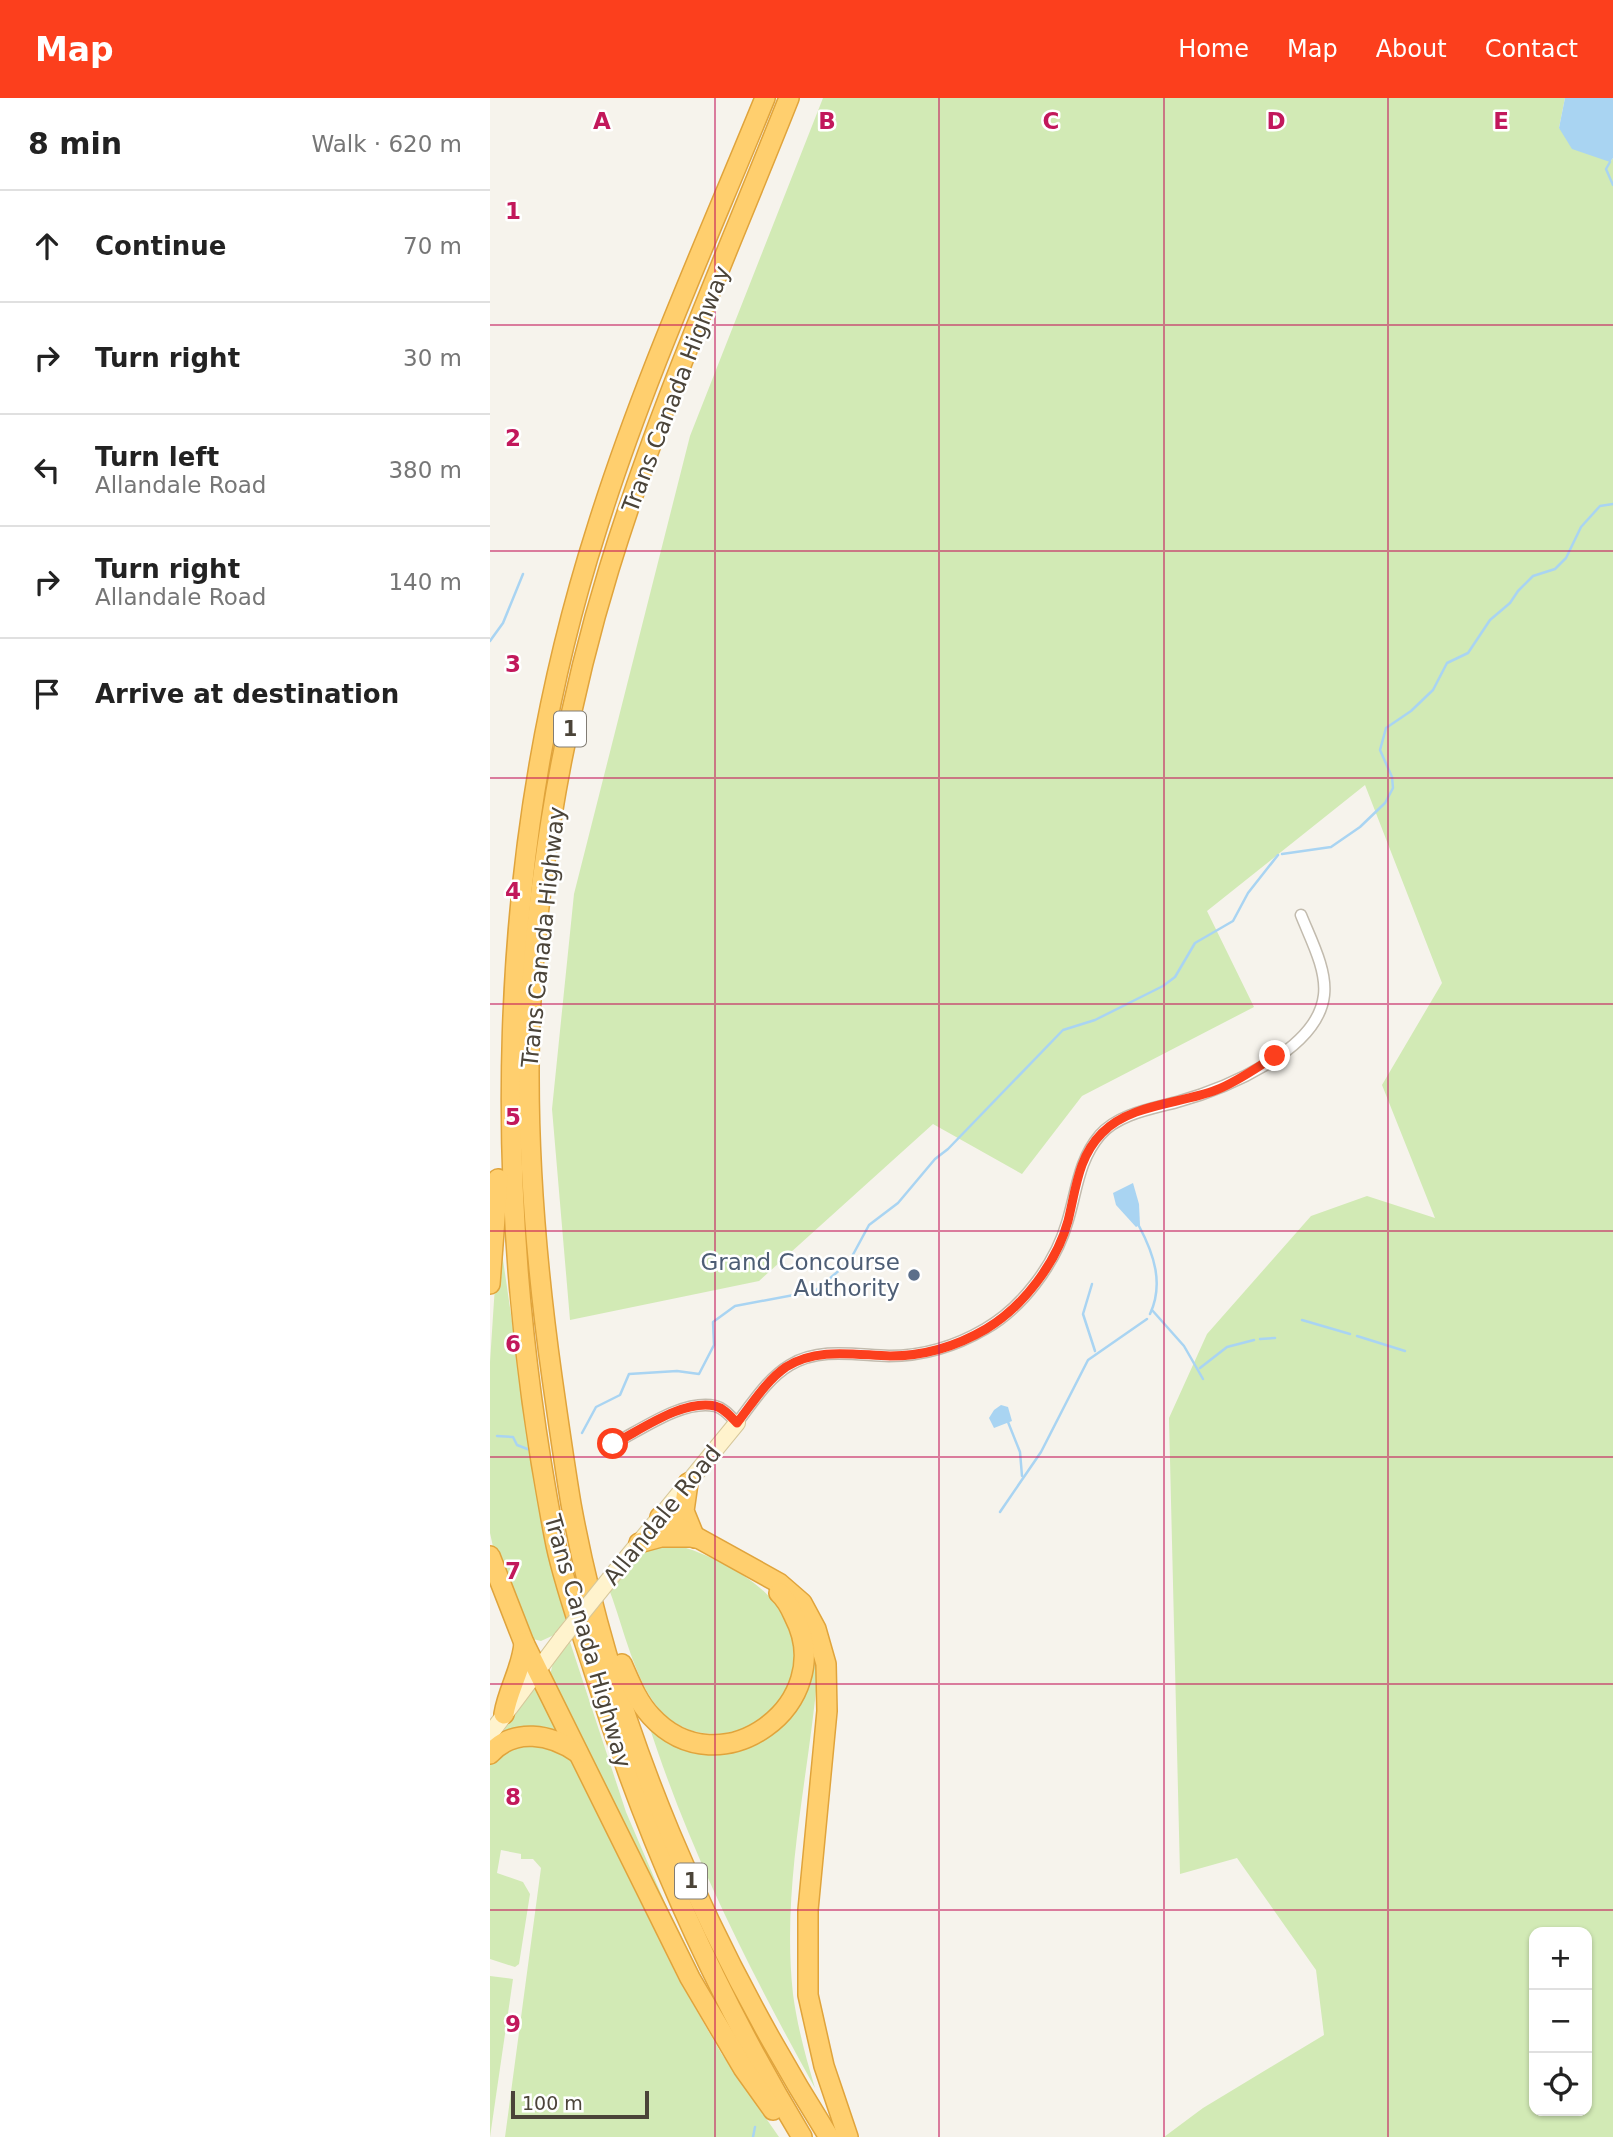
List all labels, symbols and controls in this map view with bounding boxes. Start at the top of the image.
text: Map [35,30,114,69]
text: Home [1178,35,1249,63]
text: Map [1287,35,1338,63]
text: About [1376,35,1447,63]
text: Contact [1485,35,1578,63]
text: A [593,108,611,134]
text: B [818,108,836,134]
text: C [1043,108,1059,134]
text: D [1266,108,1286,134]
text: E [1493,108,1509,134]
text: 8 min [28,126,122,161]
text: Walk · 620 m [311,131,462,157]
text: 1 [505,198,521,224]
icon: ahead [28,227,66,265]
text: Continue [95,231,226,261]
text: 70 m [403,233,462,259]
street label: Trans Canada Highway [617,262,735,517]
icon: right [28,339,66,377]
text: Turn right [95,343,240,373]
text: 30 m [403,345,462,371]
text: 2 [505,425,521,451]
text: Turn left [95,442,219,472]
icon: left [28,451,66,489]
text: 380 m [388,457,462,483]
text: Allandale Road [95,472,266,498]
text: Turn right [95,554,240,584]
icon: right [28,563,66,601]
text: 140 m [388,569,462,595]
text: Allandale Road [95,584,266,610]
text: 3 [505,651,521,677]
icon: arrive [28,675,66,713]
text: Arrive at destination [95,679,399,709]
road number: 1 [554,712,586,746]
street label: Trans Canada Highway [516,805,570,1070]
text: 4 [505,878,521,904]
route end [1259,1040,1290,1071]
text: 5 [505,1104,521,1130]
place label: Grand Concourse Authority [701,1249,900,1301]
marker: Grand Concourse Authority [906,1267,922,1283]
text: 6 [505,1331,521,1357]
route start [597,1428,628,1459]
street label: Allandale Road [598,1440,726,1590]
street label: Trans Canada Highway [539,1510,637,1771]
text: 7 [505,1558,521,1584]
text: 8 [505,1784,521,1810]
road number: 1 [675,1864,707,1898]
map controls [1529,1927,1592,2116]
button: + [1529,1927,1592,1990]
button: − [1529,1990,1592,2053]
text: 9 [505,2011,521,2037]
button: locate [1529,2053,1592,2116]
scale bar [511,2088,649,2120]
text: 100 m [522,2092,583,2114]

